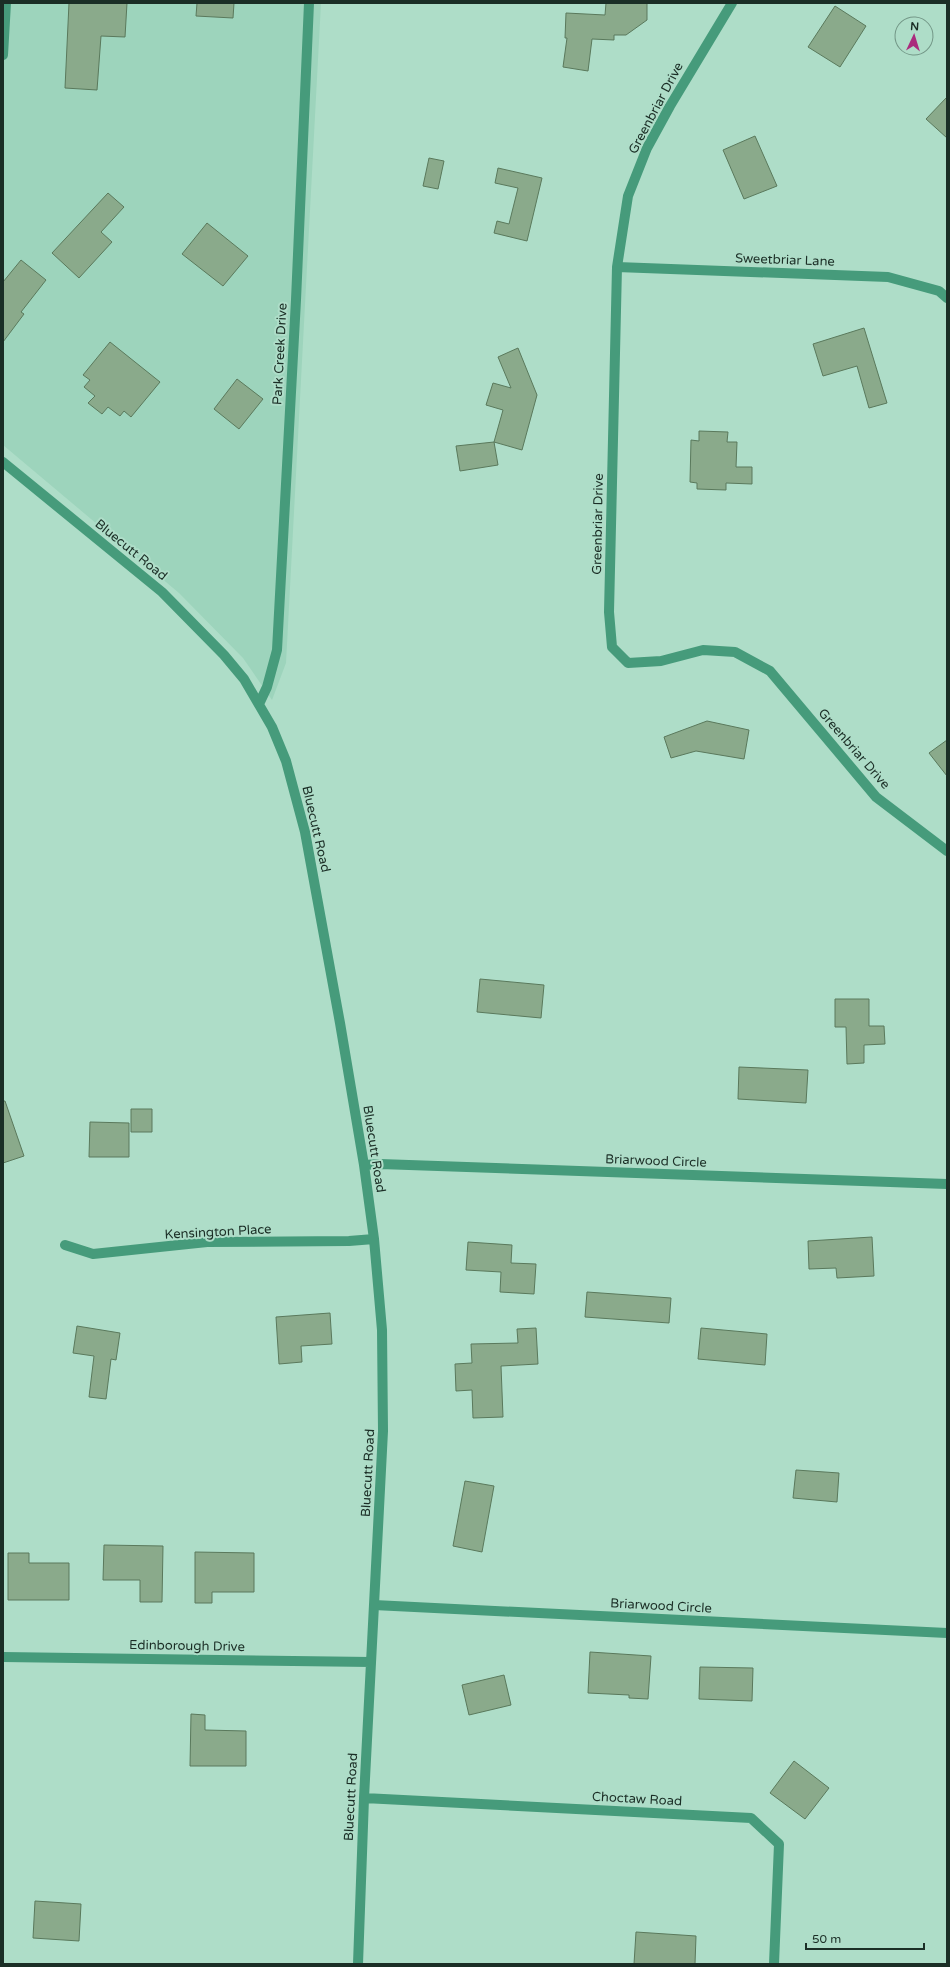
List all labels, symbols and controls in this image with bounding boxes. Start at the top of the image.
north arrow [894,16,934,56]
text: N [910,20,920,33]
street label: Greenbriar Drive [625,59,687,157]
street label: Sweetbriar Lane [735,250,835,270]
street label: Park Creek Drive [269,303,291,405]
street label: Greenbriar Drive [589,473,607,575]
street label: Bluecutt Road [92,516,170,584]
street label: Greenbriar Drive [815,705,893,793]
street label: Bluecutt Road [298,784,334,874]
street label: Bluecutt Road [359,1104,389,1194]
street label: Briarwood Circle [605,1151,707,1171]
street label: Kensington Place [164,1221,272,1243]
street label: Bluecutt Road [358,1429,378,1517]
street label: Briarwood Circle [610,1595,712,1617]
street label: Edinborough Drive [129,1637,245,1655]
street label: Bluecutt Road [341,1753,361,1841]
street label: Choctaw Road [591,1789,683,1809]
scale bar [806,1925,924,1951]
text: 50 m [812,1932,841,1946]

